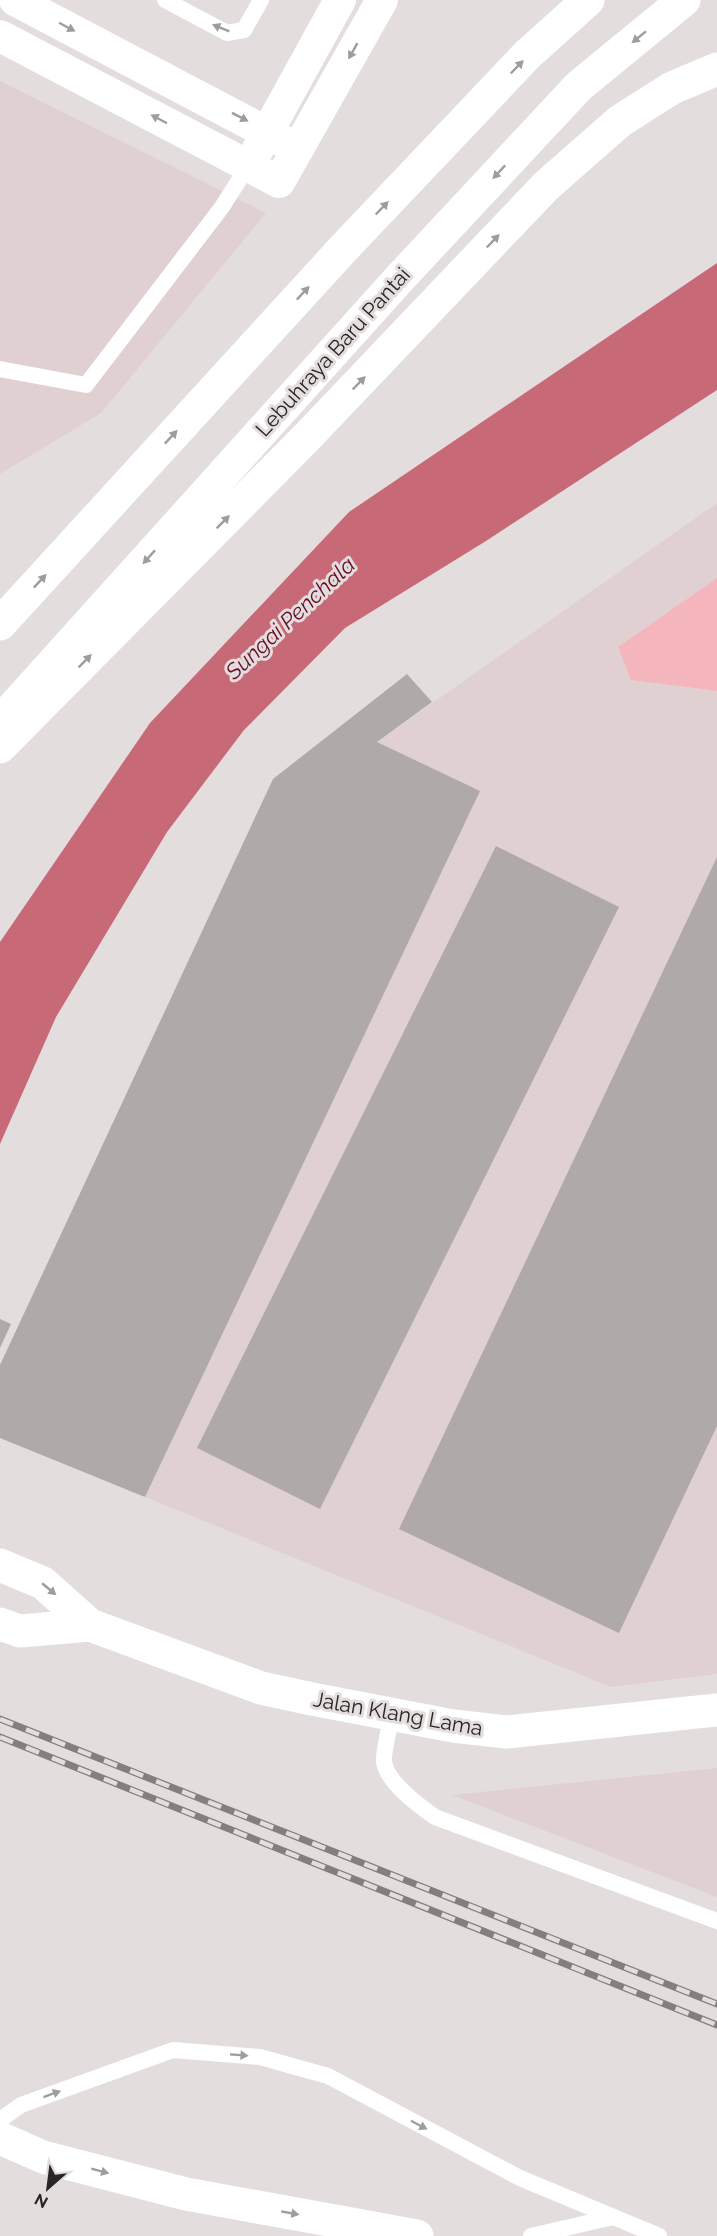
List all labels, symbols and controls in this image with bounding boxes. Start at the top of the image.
one-way arrow [59,22,76,32]
one-way arrow [212,23,230,33]
one-way arrow [632,30,647,43]
one-way arrow [348,43,358,60]
one-way arrow [509,60,523,74]
one-way arrow [231,112,248,122]
one-way arrow [151,114,168,124]
one-way arrow [492,164,506,179]
one-way arrow [375,201,389,215]
one-way arrow [486,234,500,249]
street label: Lebuhraya Baru Pantai [250,262,415,441]
one-way arrow [296,286,309,301]
one-way arrow [351,376,365,390]
one-way arrow [164,430,177,445]
one-way arrow [215,516,229,530]
one-way arrow [142,549,156,564]
water label: Sungai Penchala [219,552,360,685]
one-way arrow [32,574,46,588]
one-way arrow [78,654,92,668]
one-way arrow [41,1582,56,1595]
street label: Jalan Klang Lama [311,1686,485,1741]
one-way arrow [229,2050,248,2060]
one-way arrow [43,2088,61,2098]
one-way arrow [411,2120,428,2130]
north arrow [18,2158,78,2218]
one-way arrow [90,2167,109,2177]
text: N [31,2190,51,2212]
one-way arrow [281,2209,300,2218]

